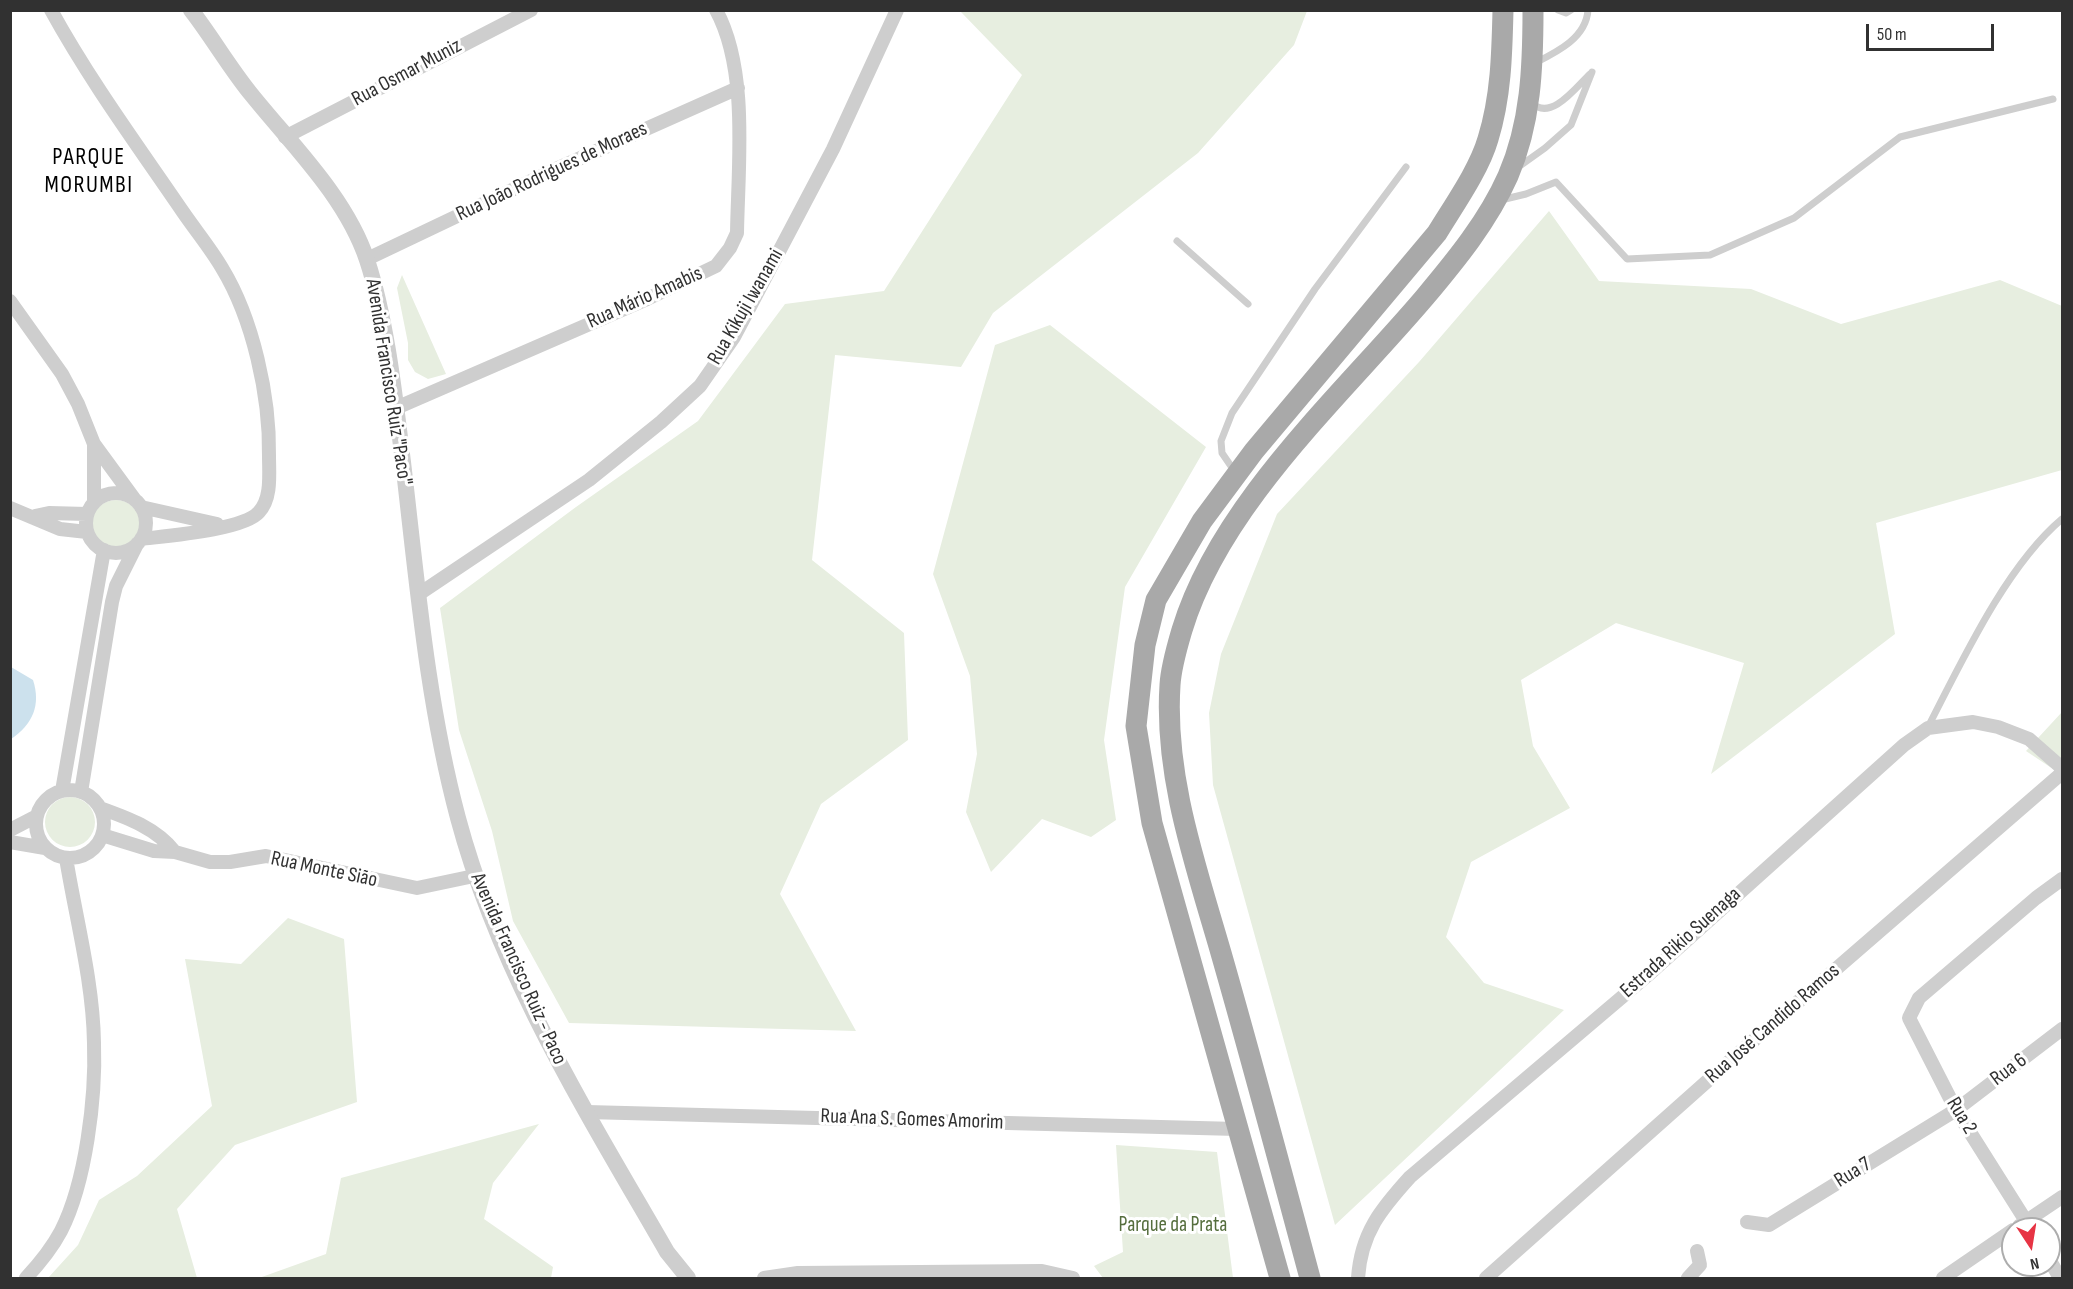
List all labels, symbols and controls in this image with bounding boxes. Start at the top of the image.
scale bar [1869,12,1996,50]
text: 50 m [1877,24,1907,45]
street label: Rua Osmar Muniz [348,34,466,112]
street label: Rua João Rodrigues de Moraes [452,117,652,227]
district label: PARQUE MORUMBI [44,144,134,200]
street label: Rua Kikuji Iwanami [703,245,789,369]
street label: Rua Mário Amabis [583,261,707,335]
street label: Avenida Francisco Ruiz "Paco" [359,277,417,487]
street label: Rua Monte Sião [269,846,379,894]
street label: Avenida Francisco Ruiz - Paco [464,869,572,1069]
street label: Estrada Rikio Suenaga [1615,882,1747,1004]
street label: Rua José Candido Ramos [1701,959,1845,1089]
street label: Rua 6 [1986,1048,2032,1092]
street label: Rua 2 [1940,1093,1982,1139]
street label: Rua Ana S. Gomes Amorim [820,1104,1004,1136]
street label: Rua 7 [1830,1152,1876,1194]
park label: Parque da Prata [1119,1213,1227,1239]
north arrow [2001,1217,2061,1277]
text: N [2028,1253,2041,1273]

